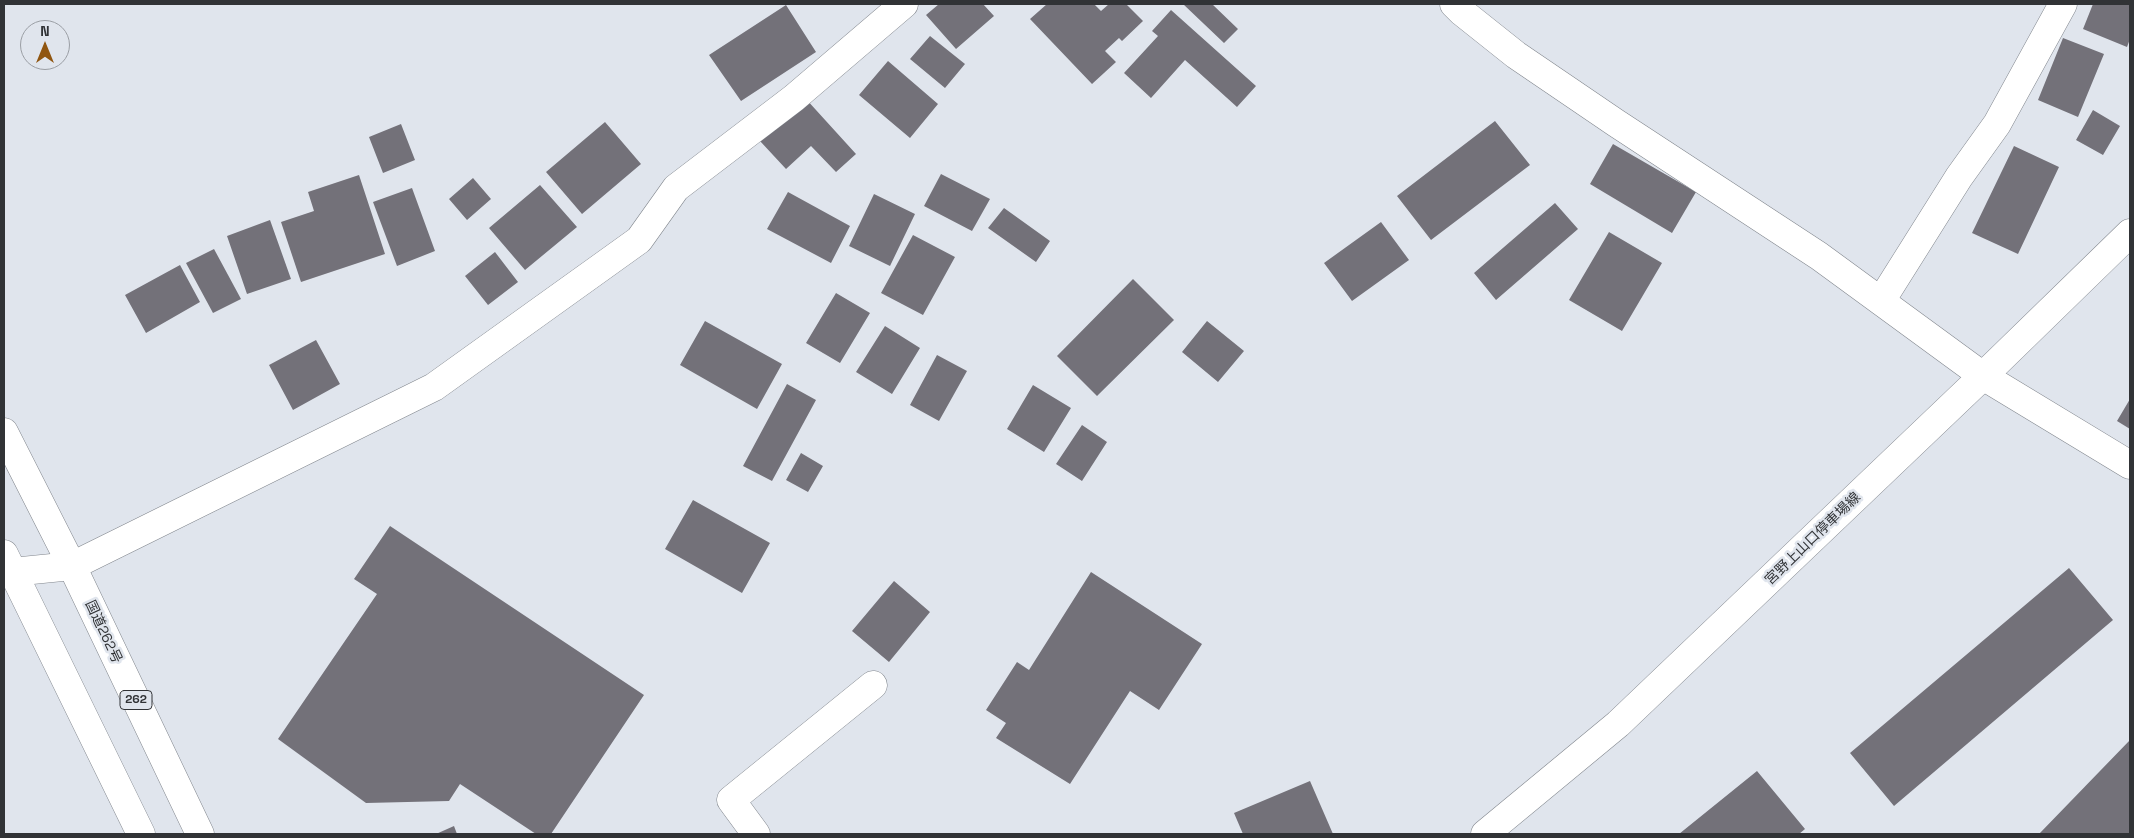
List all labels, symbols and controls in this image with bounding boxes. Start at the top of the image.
north arrow [20,20,70,70]
text: N [40,22,50,40]
street label: 宮野上山口停車場線 [1762,489,1864,589]
street label: 国道262号 [81,598,125,666]
road number: 262 [120,690,152,710]

